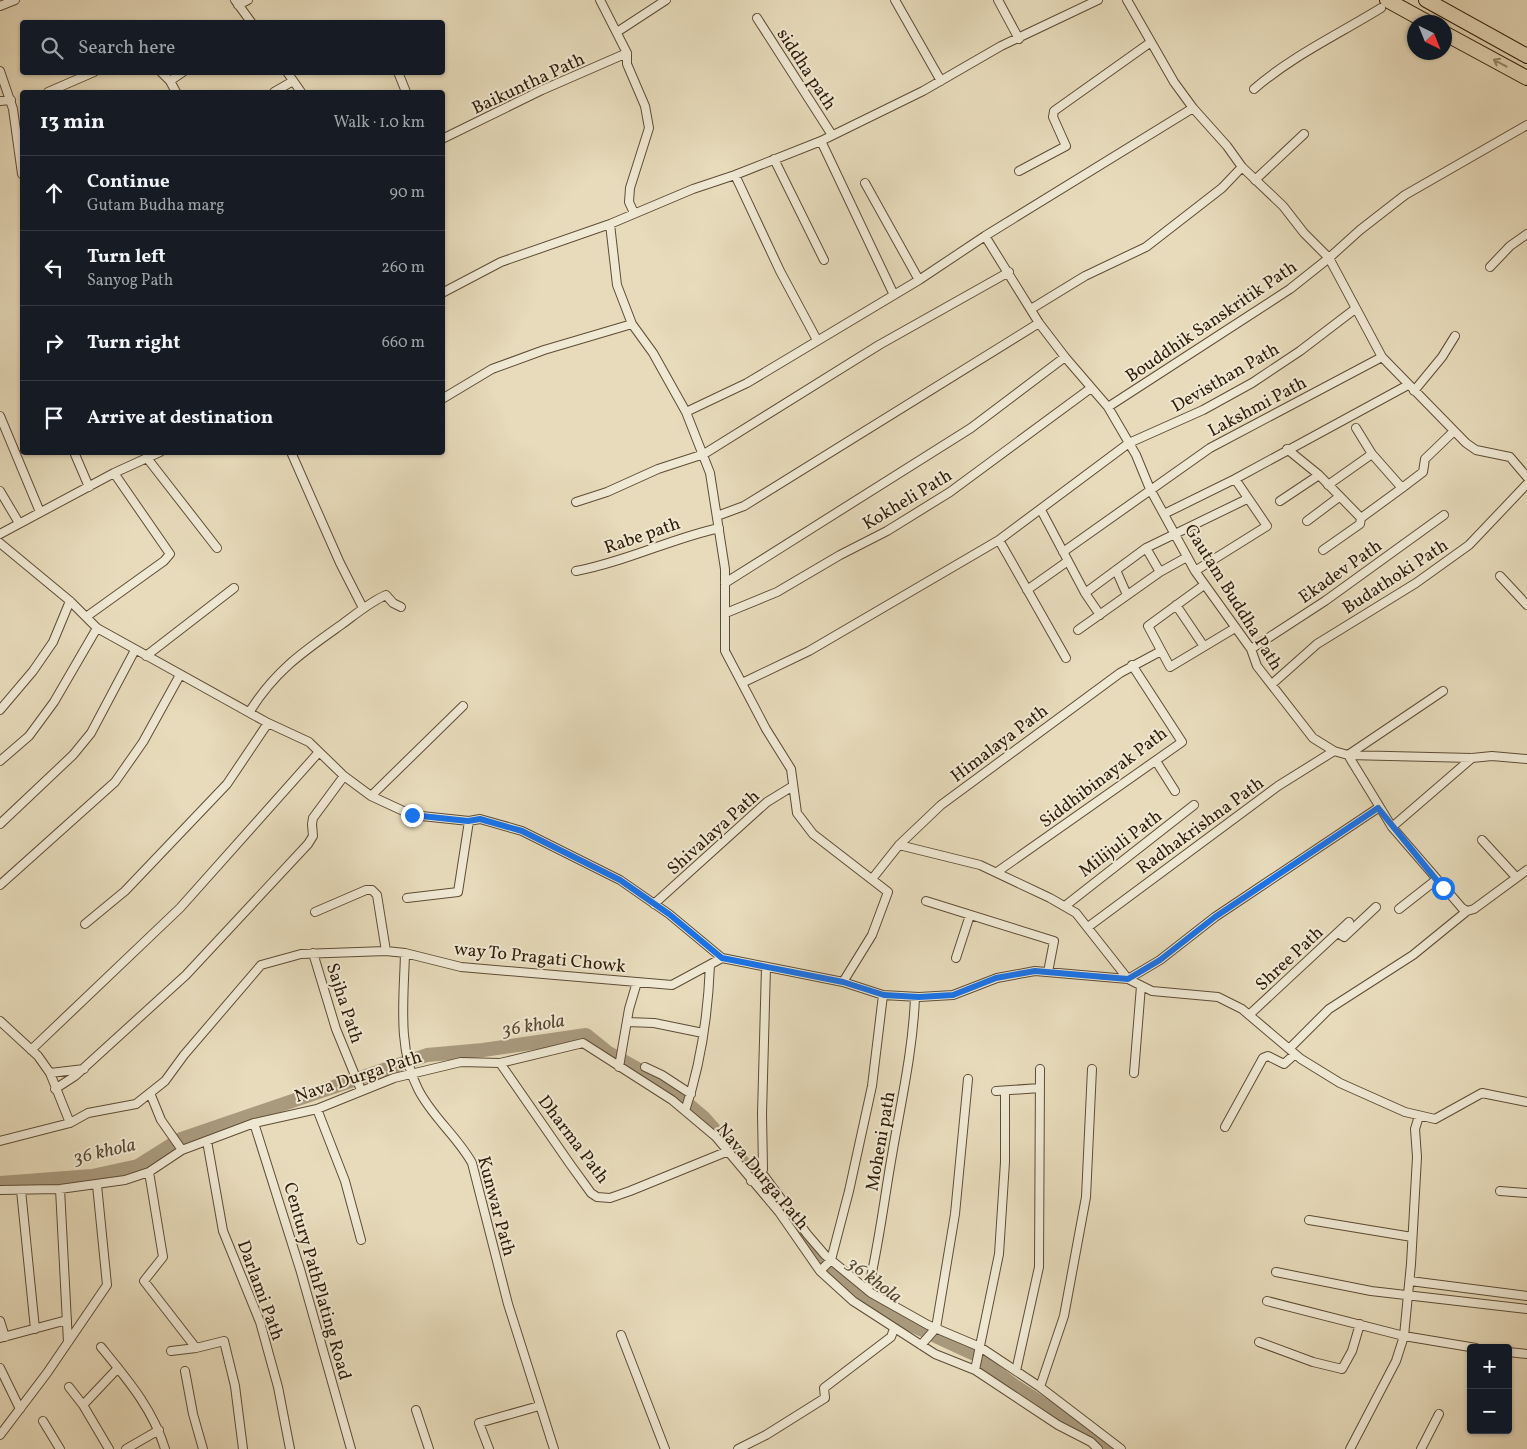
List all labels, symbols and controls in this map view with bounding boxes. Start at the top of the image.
north arrow [1407,15,1452,60]
search box [20,20,445,75]
street label: siddha path [770,24,842,116]
icon: search [38,34,66,62]
text: Search here [78,35,175,61]
street label: Baikuntha Path [468,47,589,121]
one-way arrow [1493,58,1508,67]
text: 13 min [40,108,105,137]
text: Walk · 1.0 km [333,112,425,134]
text: Continue [87,169,170,195]
icon: ahead [40,179,68,207]
text: 90 m [389,182,425,204]
text: Gutam Budha marg [87,195,224,217]
text: Turn left [87,244,166,270]
icon: left [40,254,68,282]
street label: Bouddhik Sanskritik Path [1121,255,1303,389]
text: 260 m [381,257,425,279]
text: Sanyog Path [87,270,173,292]
icon: right [40,329,68,357]
text: Turn right [87,330,180,356]
text: 660 m [382,332,425,354]
street label: Devisthan Path [1167,337,1284,419]
street label: Lakshmi Path [1204,371,1312,444]
icon: arrive [40,404,68,432]
text: Arrive at destination [87,405,273,431]
street label: Kokheli Path [858,464,958,537]
street label: Rabe path [601,512,684,561]
street label: Gautam Buddha Path [1178,520,1288,676]
street label: Budathoki Path [1338,533,1454,621]
street label: Ekadev Path [1294,534,1388,610]
street label: Himalaya Path [946,699,1054,789]
street label: Siddhibinayak Path [1035,722,1173,835]
street label: Radhakrishna Path [1132,771,1270,881]
street label: Shivalaya Path [662,785,766,882]
route end [401,804,424,827]
street label: Milijuli Path [1074,804,1168,884]
route start [1432,877,1455,900]
street label: Shree Path [1250,921,1330,997]
street label: way To Pragati Chowk [453,937,627,980]
street label: Sajha Path [319,960,368,1047]
water label: 36 khola [499,1008,567,1044]
street label: Nava Durga Path [292,1045,426,1110]
street label: Moheni path [860,1089,903,1193]
street label: Dharma Path [531,1090,615,1190]
street label: Nava Durga Path [710,1118,814,1236]
water label: 36 khola [70,1132,138,1172]
street label: Kunwar Path [470,1154,521,1259]
street label: Century PathPlating Road [276,1180,357,1383]
street label: Darlami Path [230,1237,289,1344]
water label: 36 khola [840,1251,907,1310]
map controls [1467,1344,1512,1434]
button: + [1467,1344,1512,1389]
button: − [1467,1389,1512,1434]

